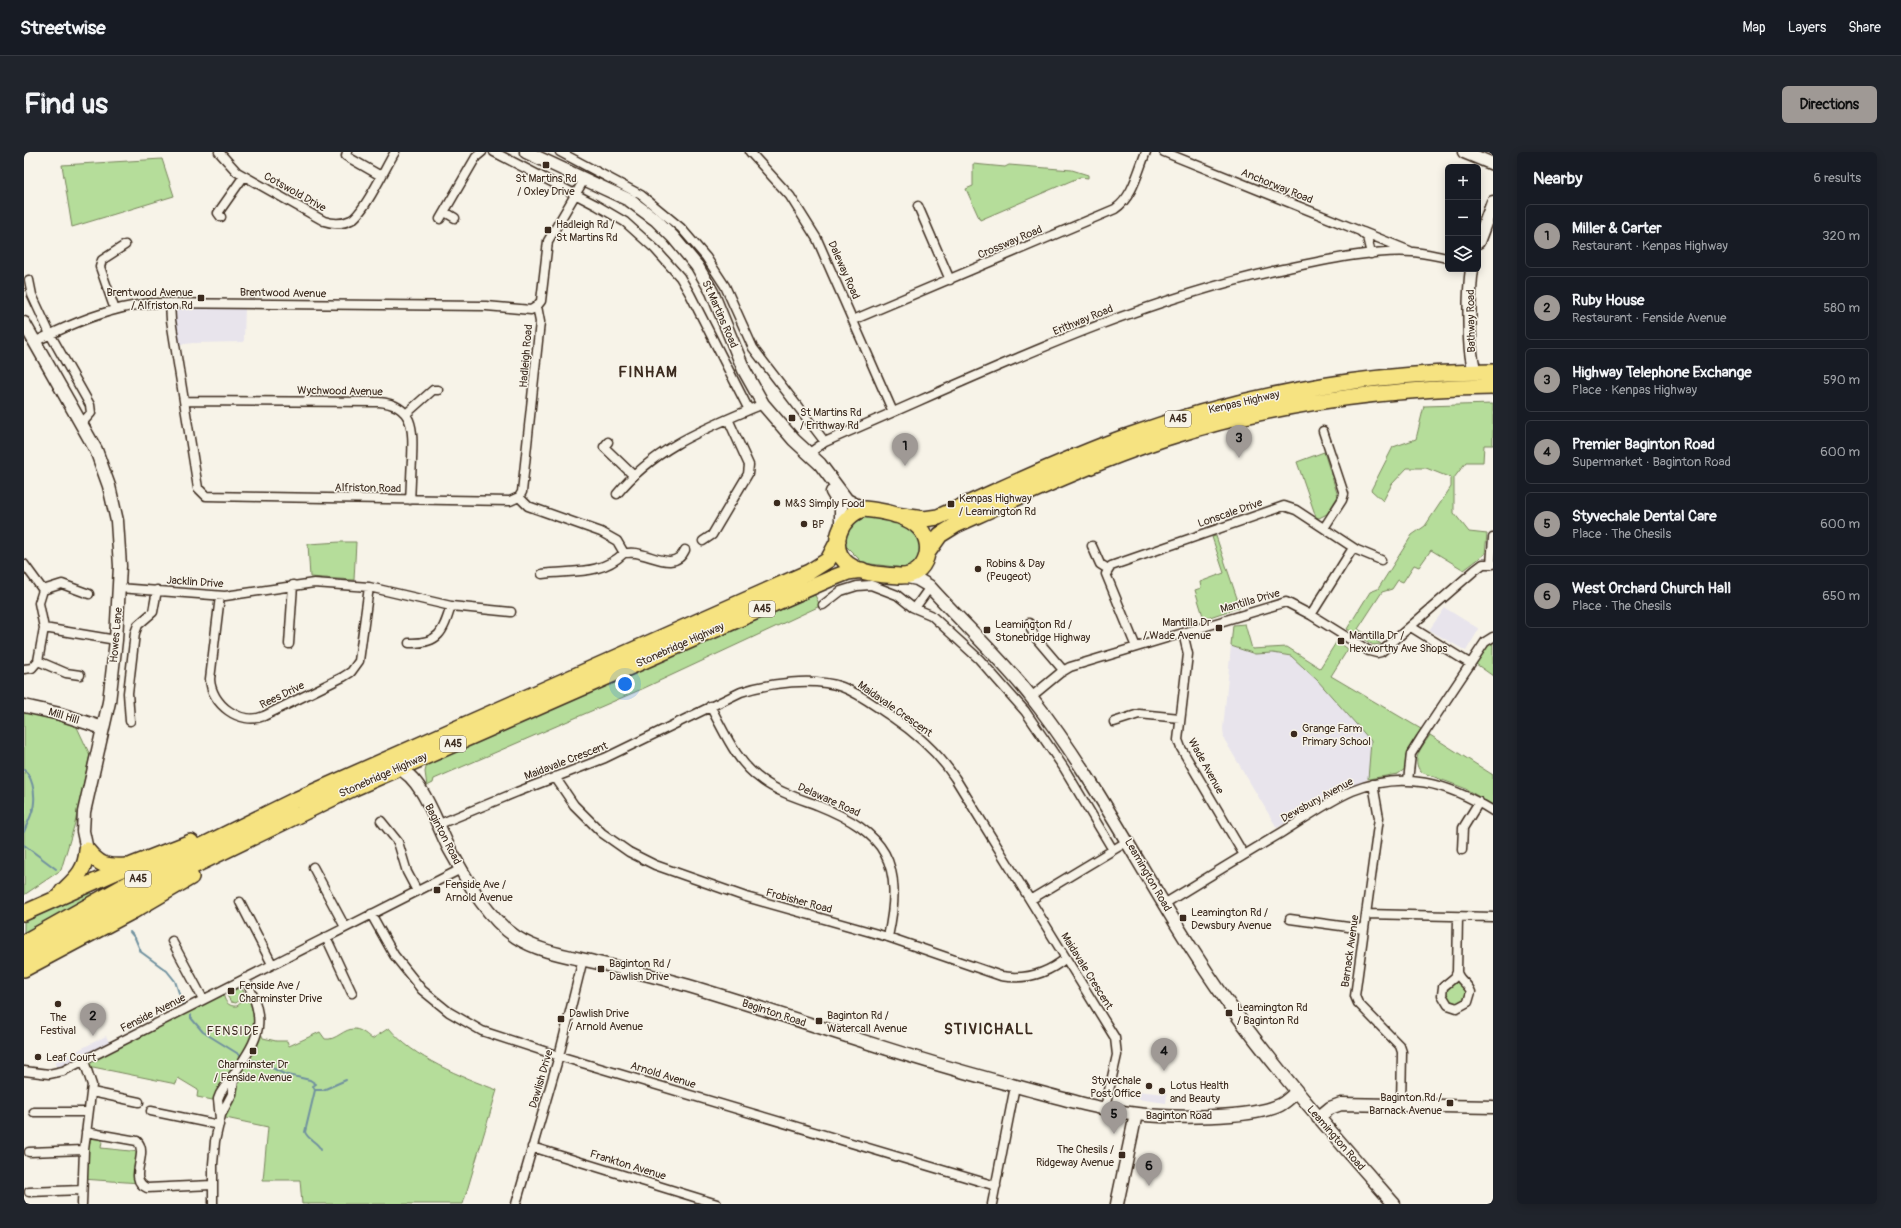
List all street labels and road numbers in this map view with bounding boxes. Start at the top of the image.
street label: Anchorway Road [1239,166,1315,206]
street label: Cotswold Drive [262,170,329,215]
street label: Crossway Road [976,223,1044,261]
street label: Daleway Road [825,239,863,301]
street label: St Martins Road [699,278,741,350]
street label: Brentwood Avenue [240,286,327,300]
street label: Bathway Road [1464,289,1478,353]
street label: Erithway Road [1051,302,1115,338]
street label: Hadleigh Road [517,324,535,388]
street label: Wychwood Avenue [297,384,384,398]
street label: Kenpas Highway [1207,387,1281,417]
road number: A45 [1165,411,1191,427]
street label: Alfriston Road [335,481,401,495]
street label: Lonscale Drive [1196,496,1265,530]
street label: Jacklin Drive [166,574,225,591]
street label: Mantilla Drive [1219,586,1282,616]
road number: A45 [749,601,775,617]
street label: Howes Lane [107,606,125,663]
street label: Stonebridge Highway [634,620,726,670]
street label: Rees Drive [258,678,307,711]
street label: Maidavale Crescent [855,678,935,740]
street label: Mill Hill [47,705,81,727]
road number: A45 [440,736,466,752]
street label: Wade Avenue [1185,736,1227,797]
street label: Maidavale Crescent [523,739,610,783]
street label: Stonebridge Highway [337,750,429,800]
street label: Dewsbury Avenue [1279,775,1356,825]
street label: Delaware Road [796,780,862,820]
street label: Baginton Road [422,801,464,867]
street label: Leamington Road [1122,836,1174,914]
road number: A45 [125,871,151,887]
street label: Frobisher Road [764,886,834,916]
street label: Barnack Avenue [1338,913,1362,988]
street label: Maidavale Crescent [1058,930,1116,1012]
street label: Fenside Avenue [118,991,188,1035]
street label: Baginton Road [740,997,808,1029]
street label: Dawlish Drive [526,1048,556,1110]
street label: Arnold Avenue [629,1059,698,1091]
street label: Leamington Road [1304,1103,1368,1173]
street label: Baginton Road [1146,1109,1212,1122]
street label: Frankton Avenue [588,1147,668,1183]

